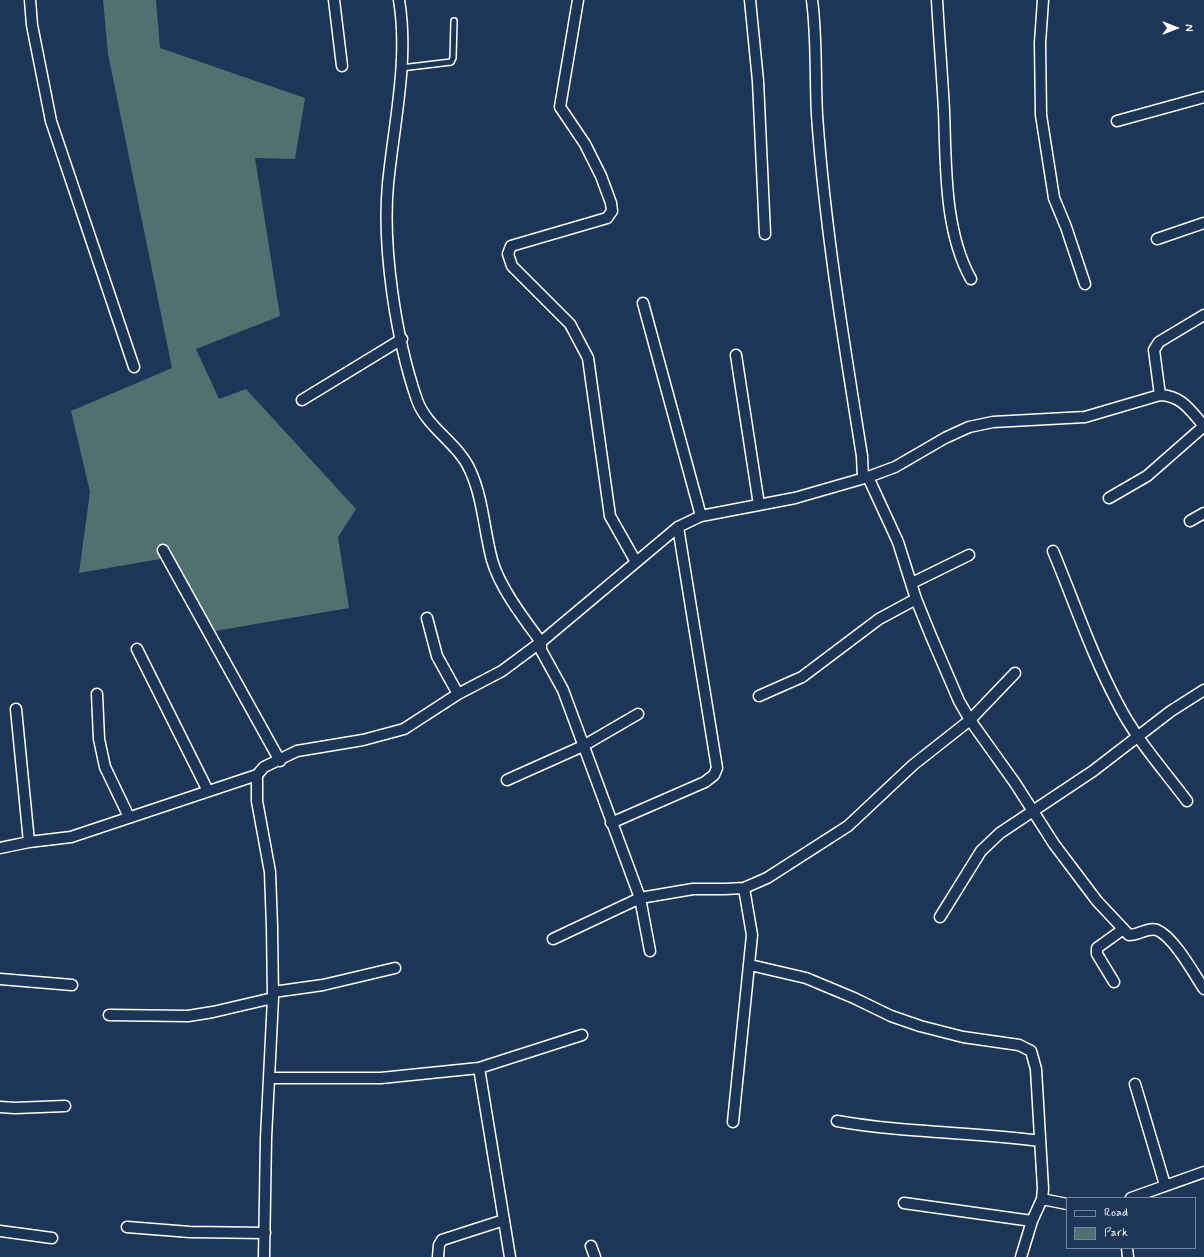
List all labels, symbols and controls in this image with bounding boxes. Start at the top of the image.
north arrow [1156,8,1196,48]
text: N [1181,24,1195,32]
legend [1066,1197,1196,1249]
text: Road [1104,1205,1128,1221]
text: Park [1104,1225,1128,1241]

